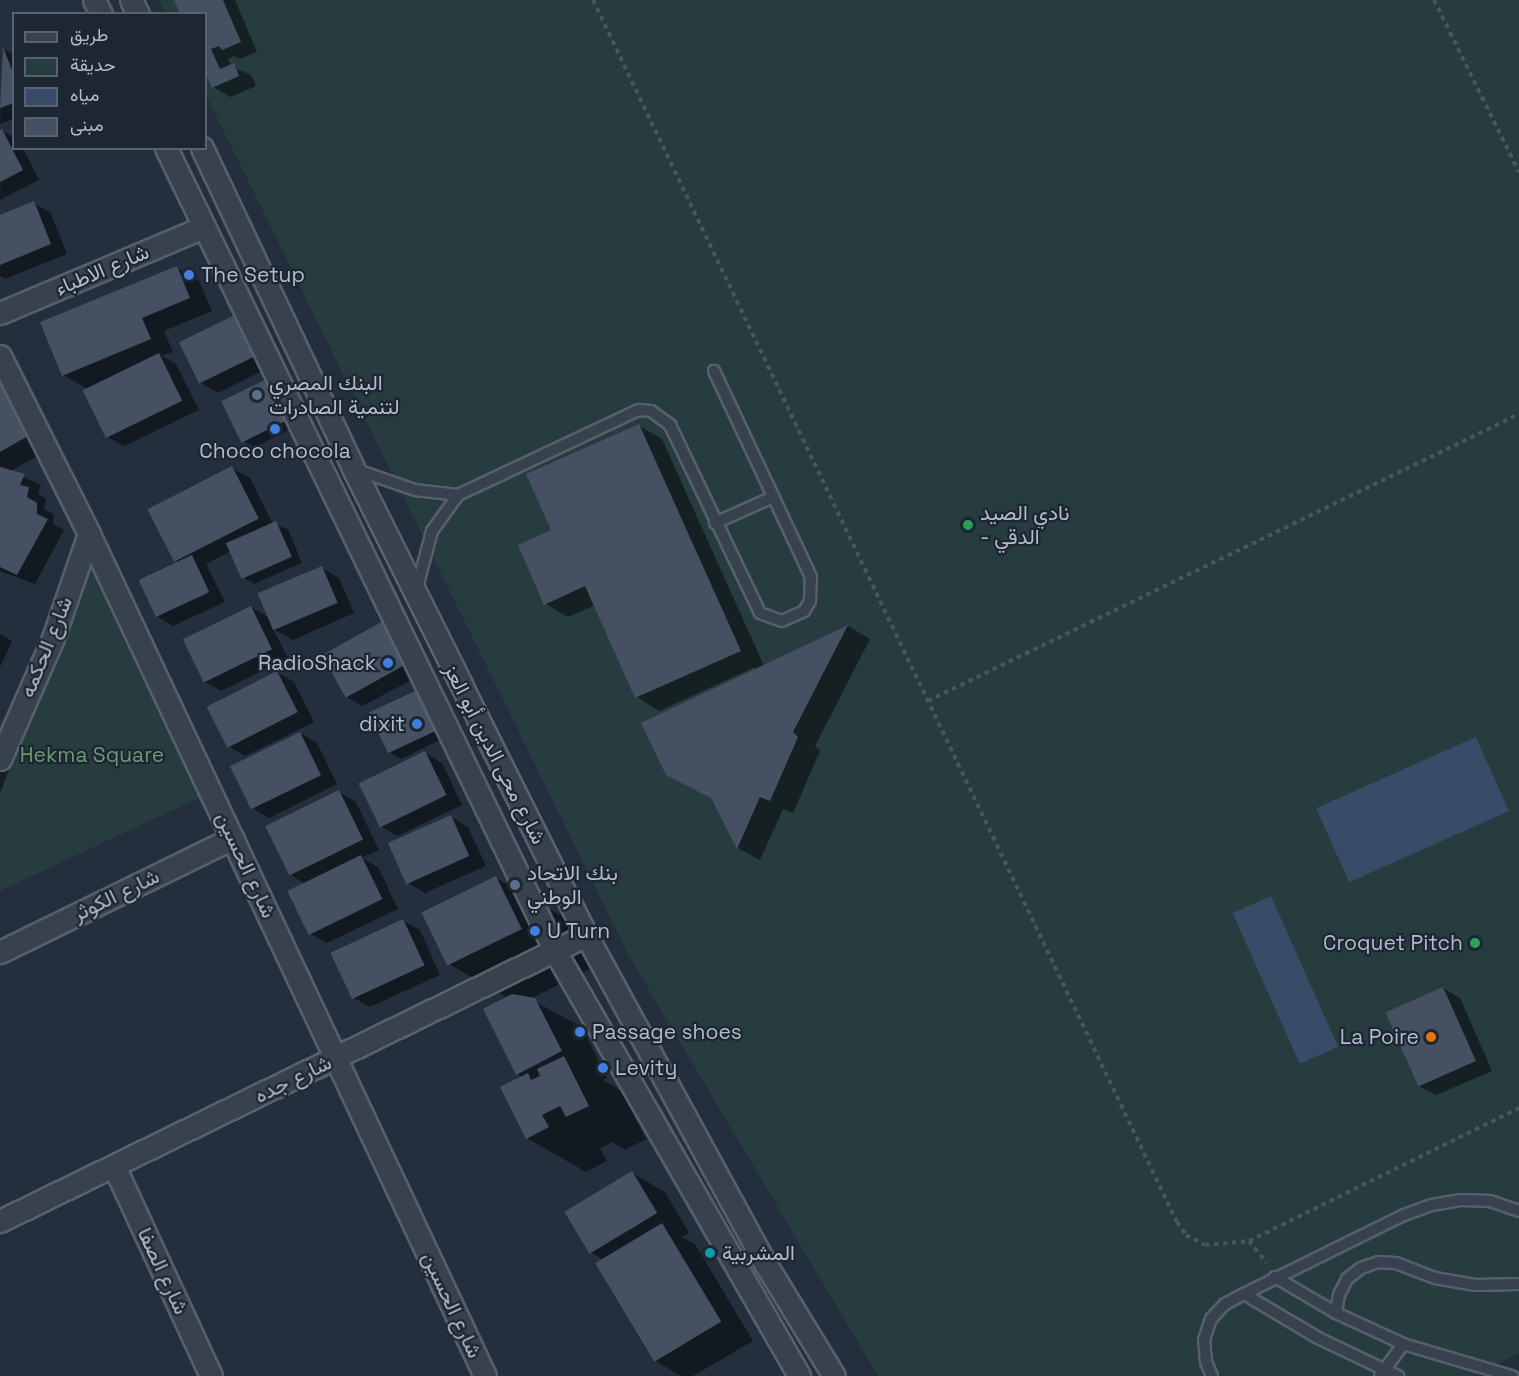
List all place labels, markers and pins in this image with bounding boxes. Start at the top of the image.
place label: The Setup [201,262,305,288]
marker: The Setup [182,268,196,282]
place label: البنك المصري لتنمية الصادرات [269,370,400,420]
marker: البنك المصري لتنمية الصادرات [250,388,264,402]
marker: Choco chocola [268,422,282,436]
place label: Choco chocola [199,438,351,464]
place label: نادي الصيد - الدقي [980,500,1070,550]
marker: نادي الصيد - الدقي [961,518,975,532]
place label: RadioShack [258,650,376,676]
marker: RadioShack [381,656,395,670]
place label: dixit [359,711,405,737]
marker: dixit [410,717,424,731]
place label: بنك الاتحاد الوطني [527,860,618,910]
marker: بنك الاتحاد الوطني [508,878,522,892]
place label: U Turn [547,918,611,944]
marker: U Turn [528,924,542,938]
place label: Croquet Pitch [1323,930,1463,956]
marker: Croquet Pitch [1468,936,1482,950]
place label: Passage shoes [592,1019,742,1045]
place label: La Poire [1340,1024,1419,1050]
marker: Passage shoes [573,1025,587,1039]
marker: La Poire [1424,1030,1438,1044]
place label: Levity [615,1055,677,1081]
marker: Levity [596,1061,610,1075]
place label: المشربية [722,1240,795,1266]
marker: المشربية [703,1246,717,1260]

